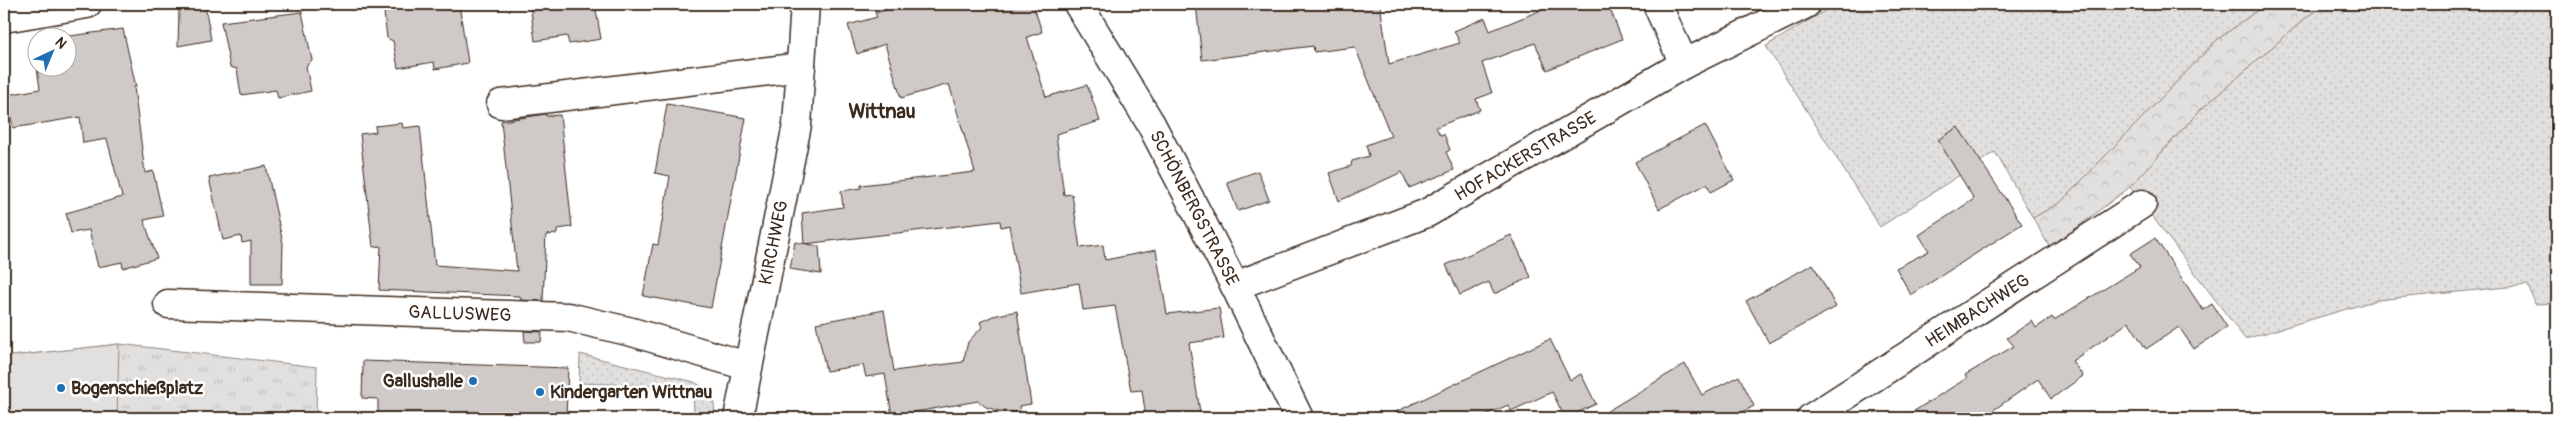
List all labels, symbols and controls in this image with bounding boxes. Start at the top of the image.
north arrow [28,28,78,78]
text: N [51,34,70,52]
district label: Wittnau [848,99,916,124]
street label: HOFACKERSTRASSE [1450,106,1600,206]
street label: SCHÖNBERGSTRASSE [1145,126,1244,290]
street label: KIRCHWEG [754,198,793,287]
street label: HEIMBACHWEG [1921,268,2034,353]
street label: GALLUSWEG [408,300,512,327]
place label: Gallushalle [383,370,464,393]
marker: Gallushalle [467,375,479,387]
place label: Bogenschießplatz [71,377,204,400]
place label: Kindergarten Wittnau [550,381,712,404]
marker: Bogenschießplatz [55,382,67,394]
marker: Kindergarten Wittnau [534,386,546,398]

